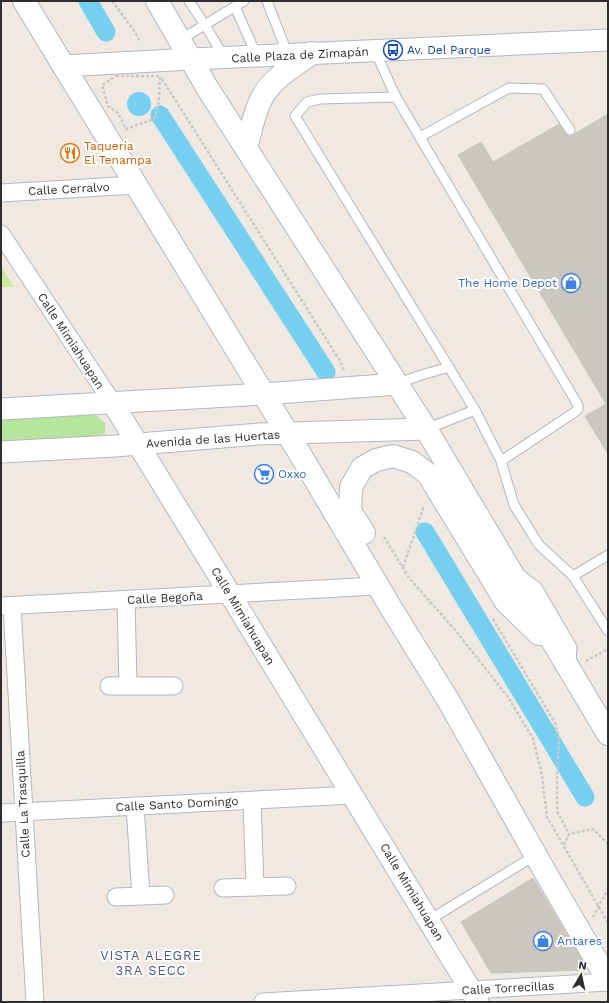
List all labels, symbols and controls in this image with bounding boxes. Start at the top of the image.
bus stop icon: Av. Del Parque [382,39,404,61]
place label: Av. Del Parque [407,43,491,57]
street label: Calle Plaza de Zimapán [231,44,369,66]
place label: Taquería El Tenampa [84,139,152,167]
restaurant icon: Taquería El Tenampa [59,142,81,164]
street label: Calle Cerralvo [28,180,110,198]
shop icon: The Home Depot [560,272,582,294]
place label: The Home Depot [458,276,557,290]
street label: Calle Mimiahuapan [35,290,107,392]
street label: Avenida de las Huertas [145,427,281,451]
supermarket icon: Oxxo [253,463,275,485]
place label: Oxxo [278,467,307,481]
street label: Calle Mimiahuapan [208,565,278,667]
street label: Calle Begoña [127,589,203,607]
street label: Calle La Trasquilla [13,750,33,858]
street label: Calle Santo Domingo [115,794,239,814]
street label: Calle Mimiahuapan [377,841,447,943]
shop icon: Antares [532,930,554,952]
place label: Antares [557,934,602,948]
district label: VISTA ALEGRE 3RA SECC [100,948,202,978]
north arrow [561,955,601,995]
text: N [577,959,588,973]
street label: Calle Torrecillas [461,979,555,997]

